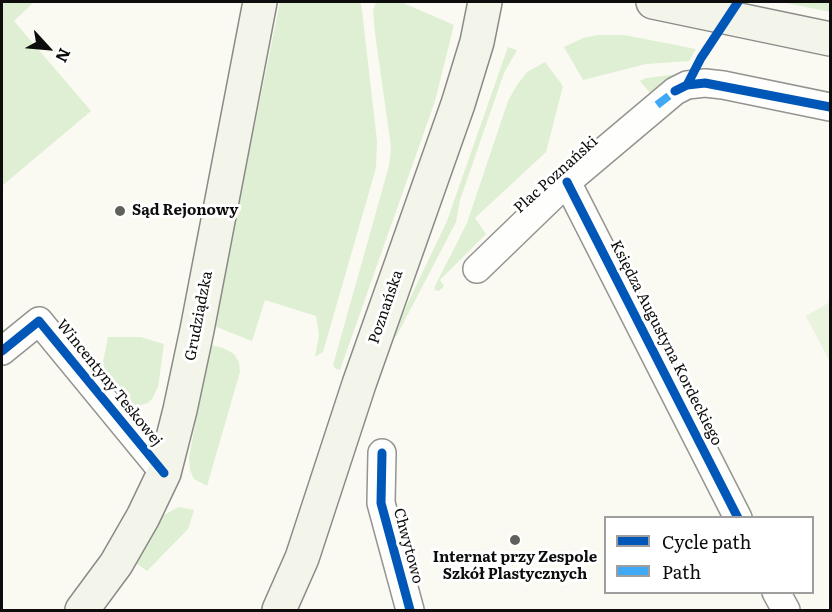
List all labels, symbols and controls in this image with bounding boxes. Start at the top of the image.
north arrow [18,18,78,78]
text: N [50,45,78,67]
street label: Plac Poznański [511,133,601,217]
place label: Sąd Rejonowy [132,202,238,220]
marker: Sąd Rejonowy [113,204,127,218]
street label: Księdza Augustyna Kordeckiego [606,237,726,449]
street label: Poznańska [365,268,407,346]
street label: Grudziądzka [181,270,217,362]
street label: Wincentyny Teskowej [52,316,166,450]
street label: Chwytowo [389,506,427,586]
legend [604,516,814,594]
text: Cycle path [662,528,751,555]
marker: Internat przy Zespole Szkół Plastycznych [508,533,522,547]
place label: Internat przy Zespole Szkół Plastycznych [433,549,597,584]
text: Path [662,558,701,585]

